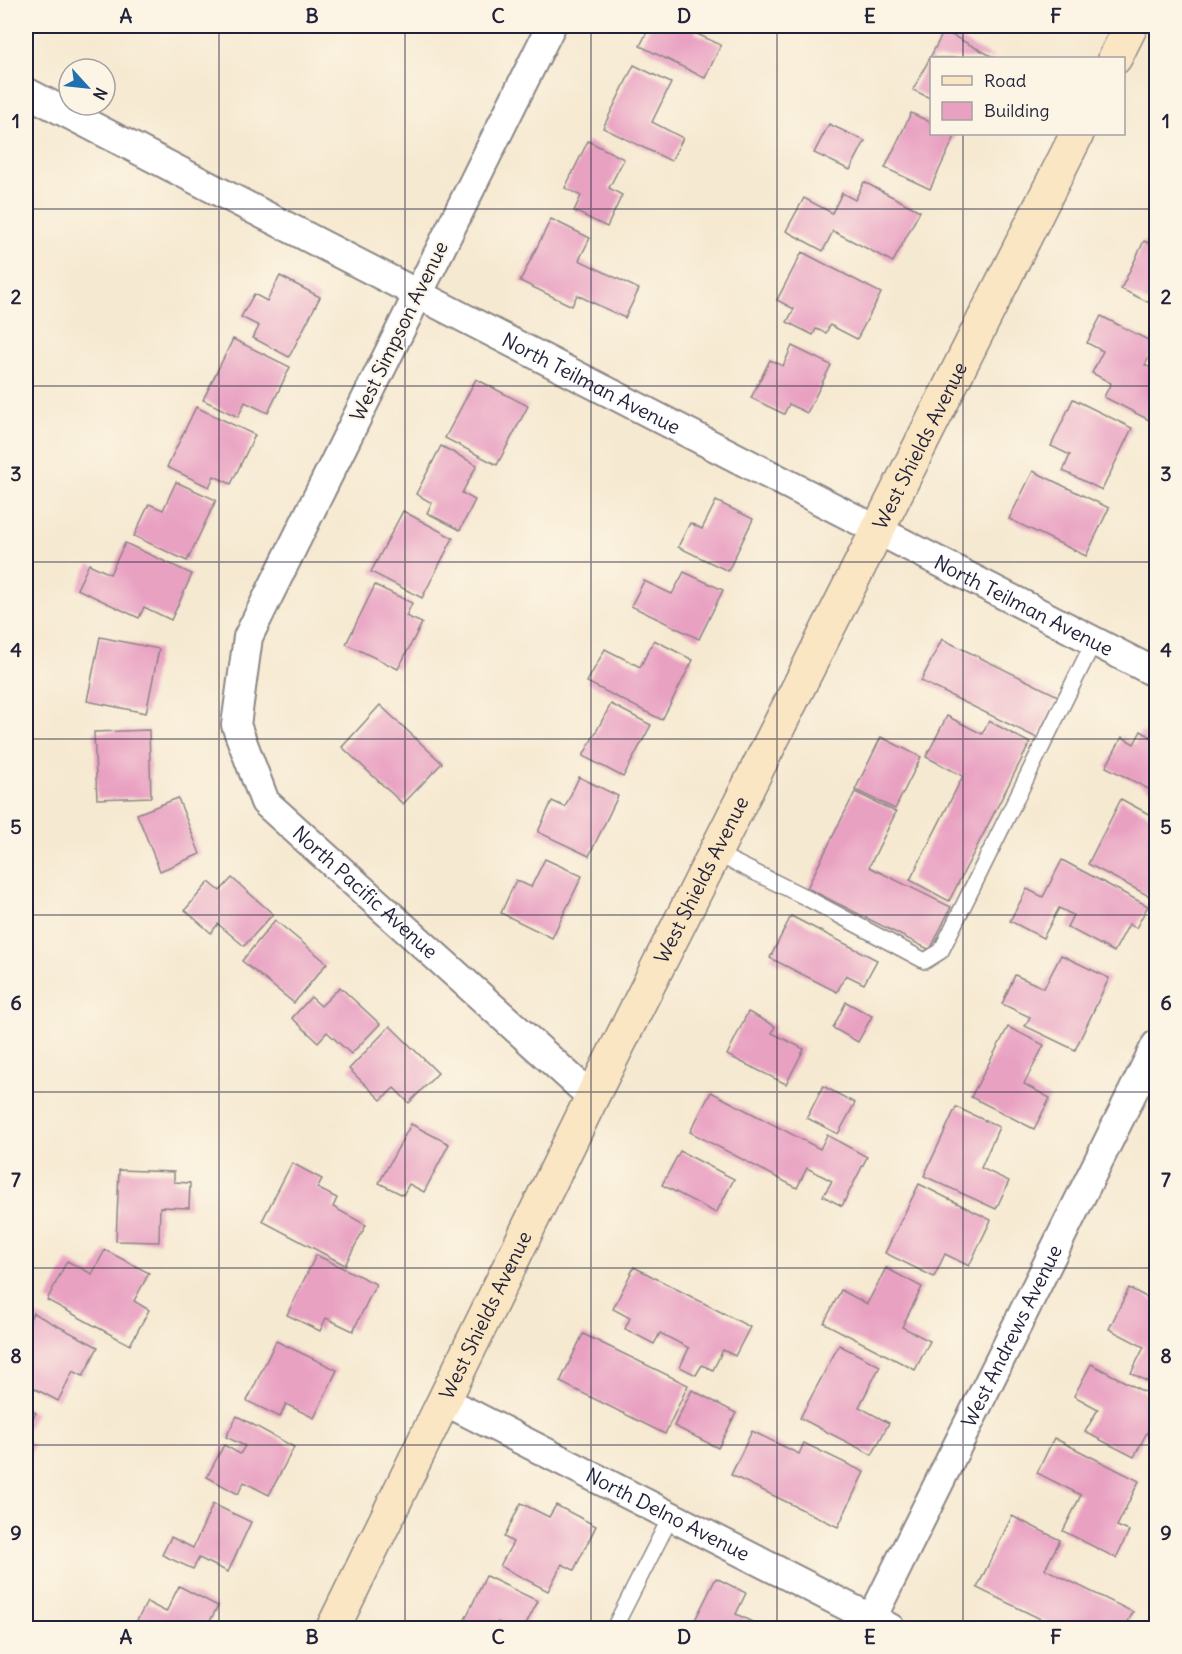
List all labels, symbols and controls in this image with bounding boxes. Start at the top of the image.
text: A [120,3,133,28]
text: B [305,3,319,28]
text: C [491,3,505,28]
text: D [677,3,691,28]
text: E [864,3,876,28]
text: F [1050,3,1062,28]
north arrow [57,57,117,117]
legend [930,57,1125,135]
text: Road [984,69,1027,92]
text: N [89,84,112,103]
text: Building [984,99,1049,122]
text: 1 [12,108,20,133]
text: 1 [1162,108,1170,133]
street label: West Simpson Avenue [344,237,453,425]
text: 2 [11,284,22,309]
text: 2 [1161,284,1172,309]
street label: North Teilman Avenue [498,327,685,440]
street label: West Shields Avenue [867,358,972,533]
text: 3 [10,461,22,486]
text: 3 [1160,461,1172,486]
street label: North Teilman Avenue [930,549,1117,661]
text: 4 [10,637,22,662]
text: 4 [1160,637,1172,662]
street label: West Shields Avenue [648,792,753,967]
text: 5 [10,814,22,839]
text: 5 [1160,814,1172,839]
street label: North Pacific Avenue [288,820,443,964]
text: 6 [10,990,22,1015]
text: 6 [1160,990,1172,1015]
text: 7 [11,1167,21,1192]
text: 7 [1161,1167,1171,1192]
street label: West Shields Avenue [434,1227,537,1403]
street label: West Andrews Avenue [956,1241,1067,1431]
text: 8 [10,1343,22,1368]
text: 8 [1160,1343,1172,1368]
street label: North Delno Avenue [582,1462,754,1566]
text: 9 [10,1520,22,1545]
text: 9 [1160,1520,1172,1545]
text: A [120,1624,133,1649]
text: B [305,1624,319,1649]
text: C [491,1624,505,1649]
text: D [677,1624,691,1649]
text: E [864,1624,876,1649]
text: F [1050,1624,1062,1649]

